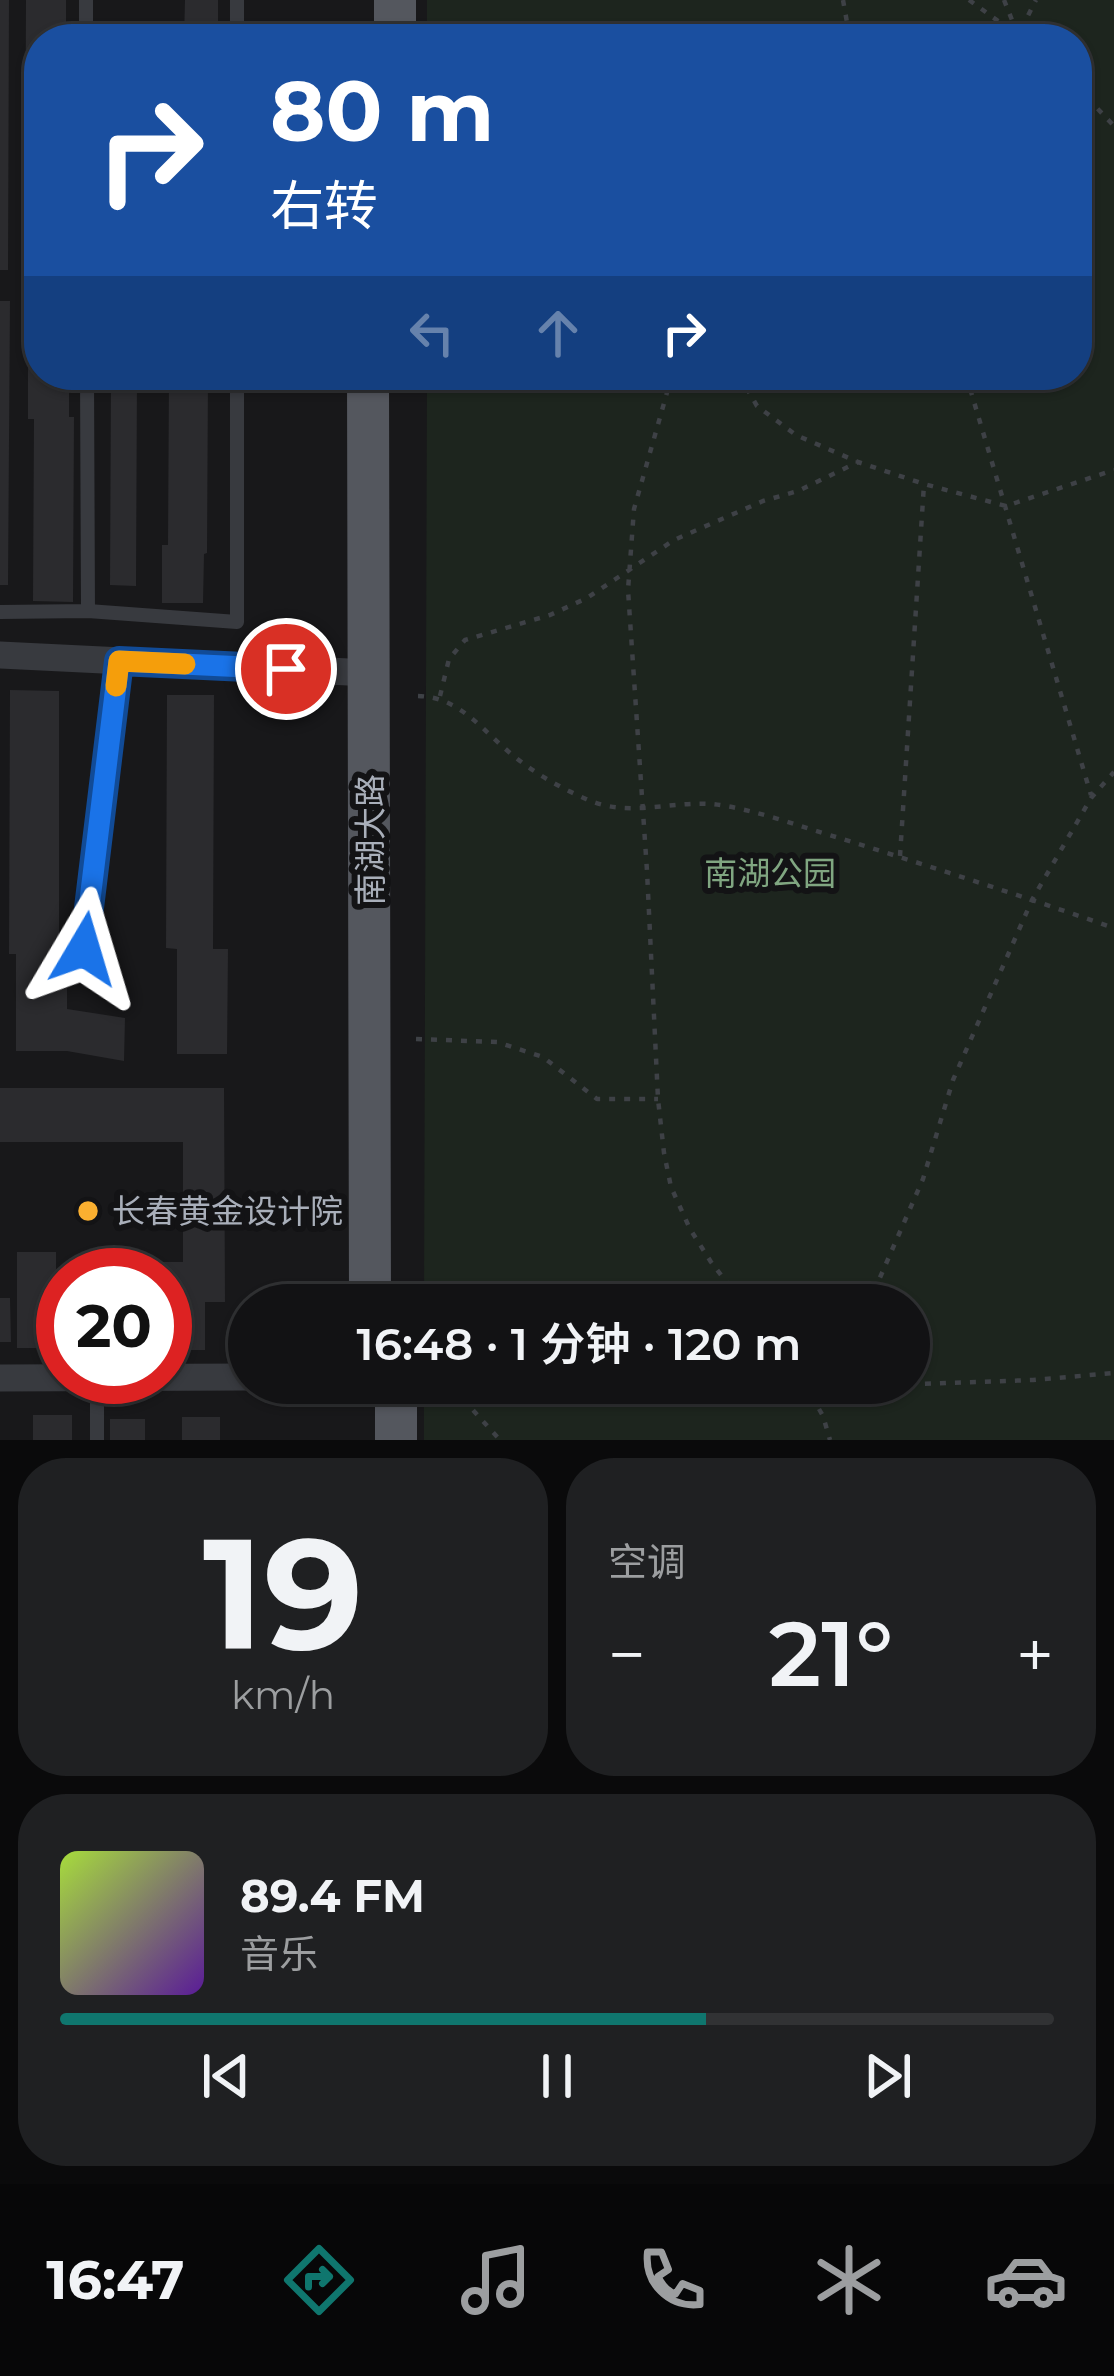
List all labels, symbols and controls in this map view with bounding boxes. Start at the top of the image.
text: 80 m [270,60,494,162]
icon: right [72,72,228,228]
text: 右转 [270,173,378,239]
icon: left [399,300,465,366]
icon: ahead [525,300,591,366]
icon: right [651,300,717,366]
pin [235,618,337,720]
icon: arrive [253,636,319,702]
street label: 南湖大路 [350,774,390,906]
park label: 南湖公园 [704,853,836,893]
position arrow [21,886,147,1012]
place label: 长春黄金设计院 [112,1191,343,1231]
marker: 长春黄金设计院 [75,1198,101,1224]
speed limit sign: 20 [36,1248,192,1404]
text: 16:48 · 1 分钟 · 120 m [357,1316,801,1371]
text: 19 [203,1498,363,1688]
text: 空调 [608,1538,686,1586]
text: 21° [769,1599,893,1709]
text: − [608,1614,646,1695]
text: + [1016,1614,1054,1695]
text: km/h [231,1671,335,1719]
text: 89.4 FM [240,1868,425,1923]
text: 音乐 [240,1930,318,1978]
icon: previous [193,2043,259,2109]
icon: pause [524,2043,590,2109]
icon: next [855,2043,921,2109]
icon: directions [277,2238,361,2322]
icon: music [454,2238,538,2322]
icon: phone [630,2238,714,2322]
icon: climate [807,2238,891,2322]
icon: car [984,2238,1068,2322]
text: 16:47 [46,2247,184,2313]

